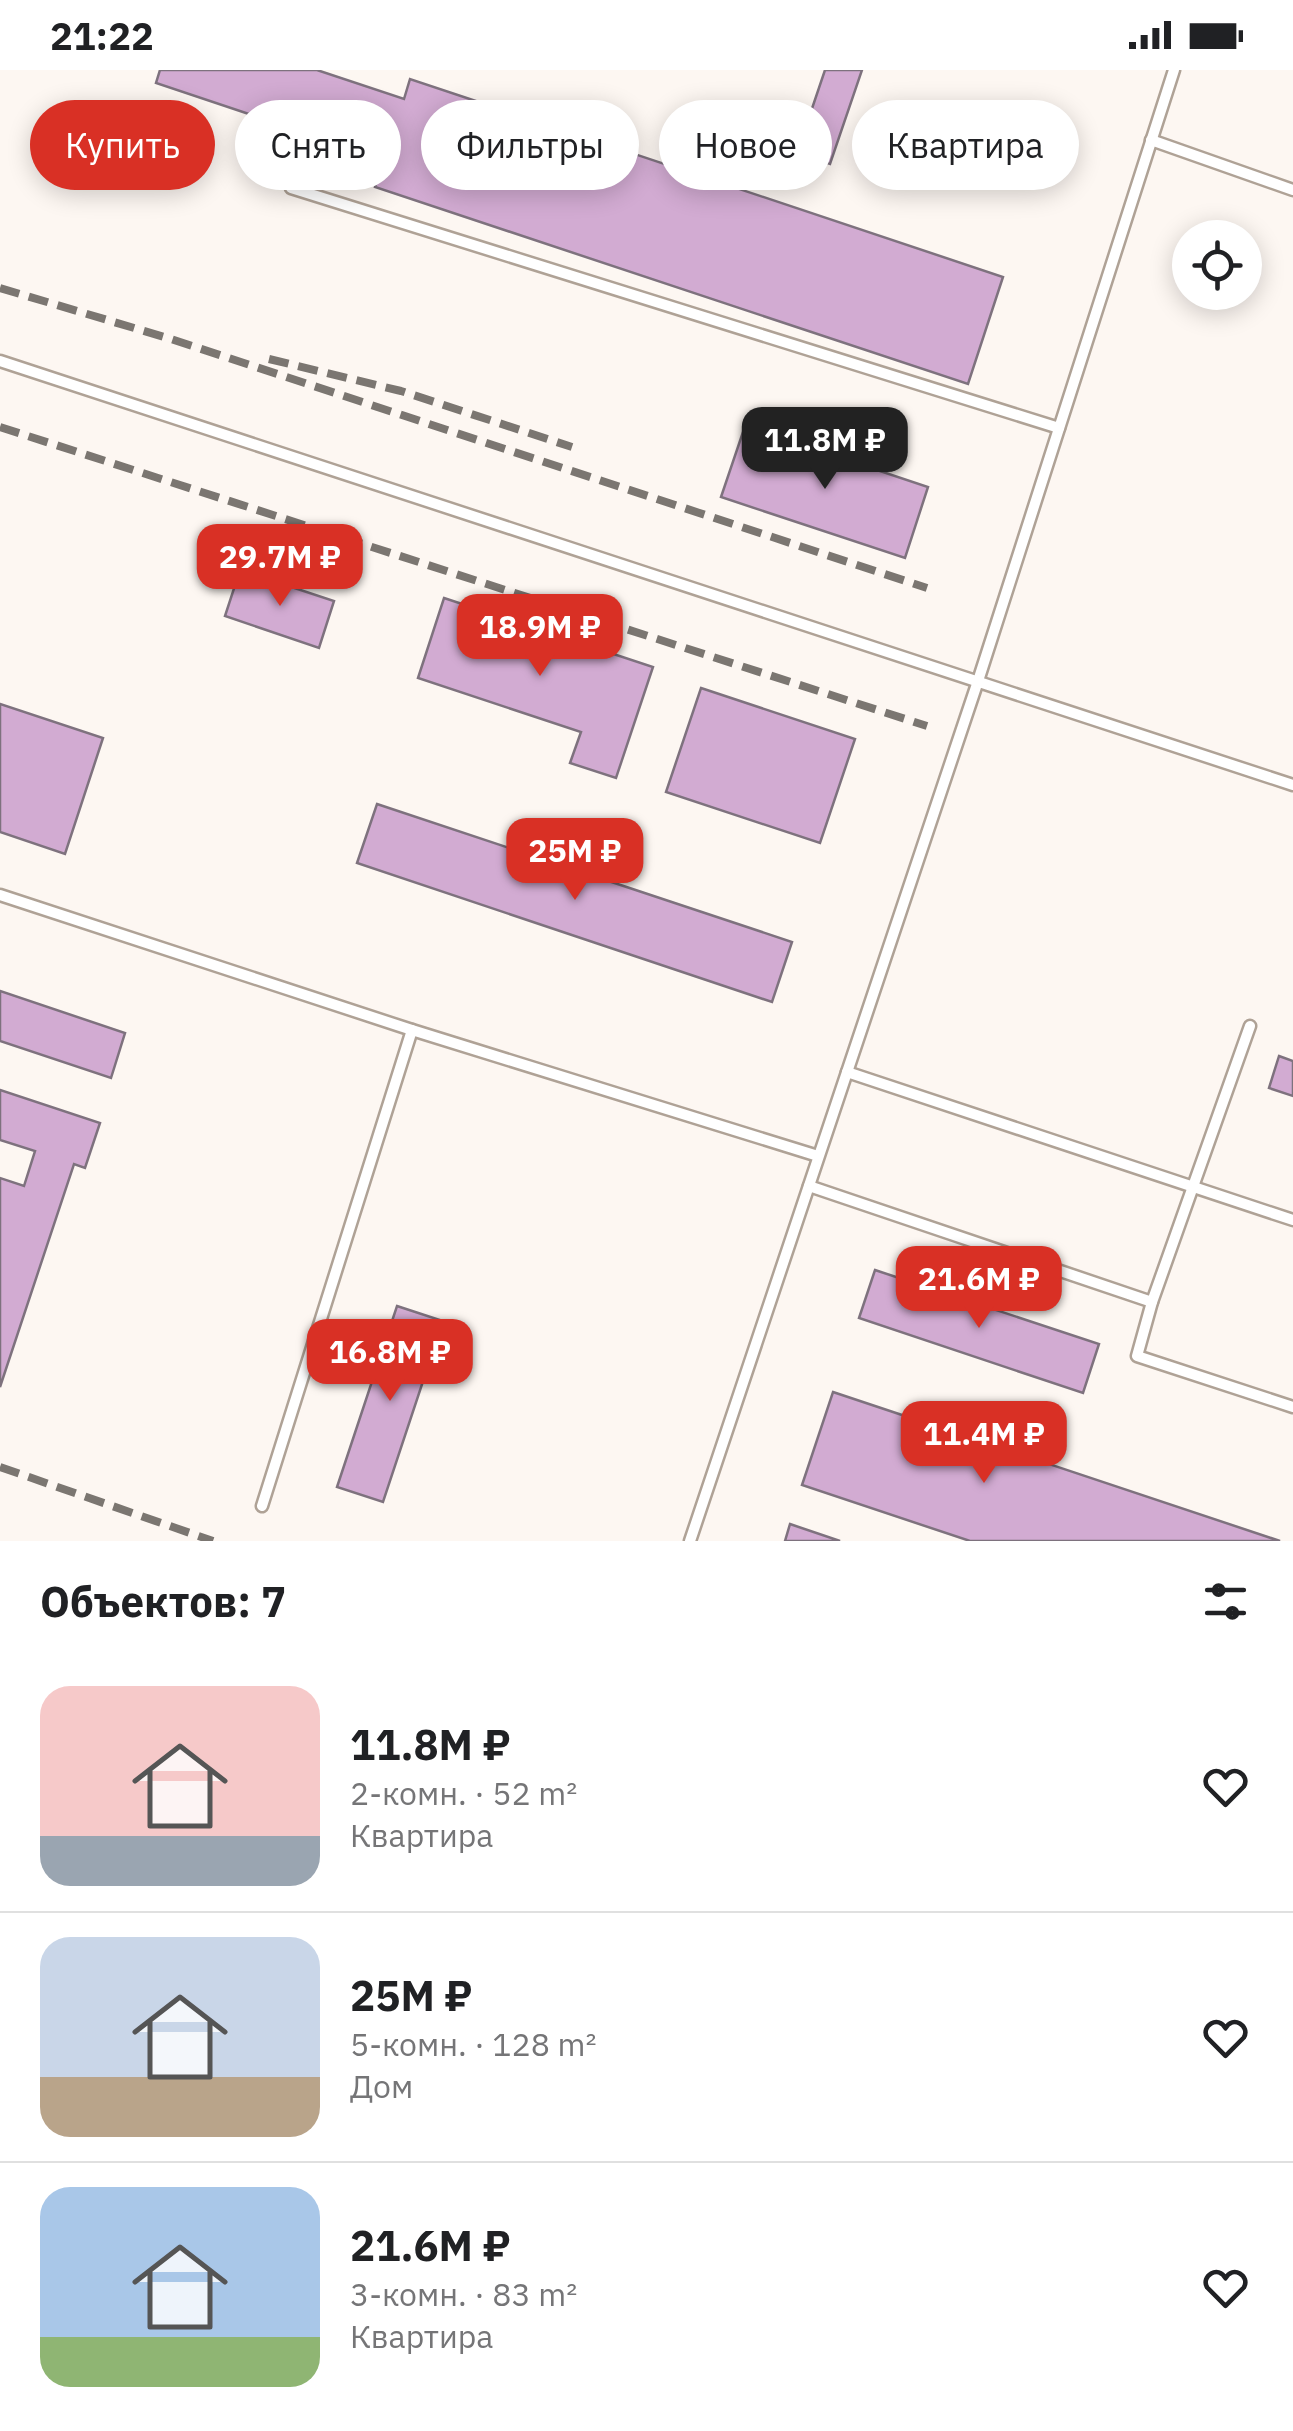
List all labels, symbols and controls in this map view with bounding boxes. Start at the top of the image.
text: 21:22 [50,11,154,60]
chip: Купить [30,100,215,190]
chip: Снять [235,100,401,190]
chip: Фильтры [421,100,639,190]
chip: Новое [659,100,832,190]
chip: Квартира [852,100,1079,190]
map controls [1172,220,1262,310]
button: locate [1172,220,1262,310]
pin: 11.8M ₽ [733,407,917,492]
text: 11.8M ₽ [764,418,886,460]
pin: 29.7M ₽ [188,524,372,609]
text: 29.7M ₽ [219,535,341,577]
pin: 18.9M ₽ [448,594,632,679]
text: 18.9M ₽ [479,605,601,647]
pin: 25M ₽ [505,818,645,903]
text: 25M ₽ [528,829,622,871]
pin: 21.6M ₽ [887,1246,1071,1331]
text: 21.6M ₽ [918,1257,1040,1299]
pin: 16.8M ₽ [298,1319,482,1404]
text: 16.8M ₽ [329,1330,451,1372]
pin: 11.4M ₽ [892,1401,1076,1486]
text: 11.4M ₽ [923,1412,1045,1454]
text: Объектов: 7 [40,1574,286,1629]
icon: filters [1198,1574,1253,1629]
text: 11.8M ₽ [350,1717,511,1772]
icon: home [120,1726,240,1846]
icon: heart [1198,1759,1253,1814]
text: 2-комн. · 52 m² [350,1772,577,1814]
text: Квартира [350,1814,493,1856]
text: 25M ₽ [350,1968,472,2023]
icon: home [120,1977,240,2097]
icon: heart [1198,2010,1253,2065]
text: 5-комн. · 128 m² [350,2023,596,2065]
text: Дом [350,2065,413,2107]
text: 21.6M ₽ [350,2218,511,2273]
icon: home [120,2227,240,2347]
icon: heart [1198,2260,1253,2315]
text: 3-комн. · 83 m² [350,2273,577,2315]
text: Квартира [350,2315,493,2357]

